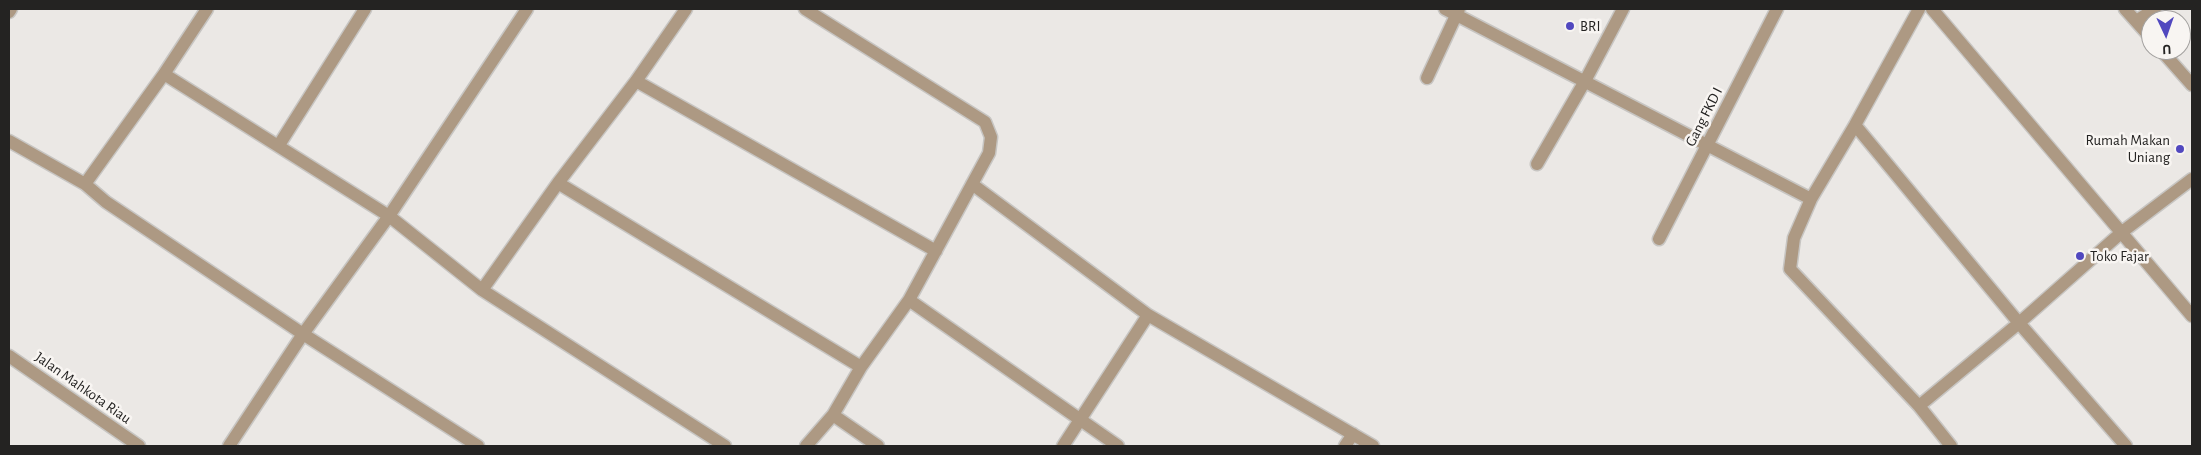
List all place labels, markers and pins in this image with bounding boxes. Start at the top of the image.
place label: BRI [1580,17,1600,35]
marker: BRI [1564,20,1576,32]
place label: Rumah Makan Uniang [2086,131,2170,166]
marker: Rumah Makan Uniang [2174,143,2186,155]
place label: Toko Fajar [2090,247,2149,265]
marker: Toko Fajar [2074,250,2086,262]

